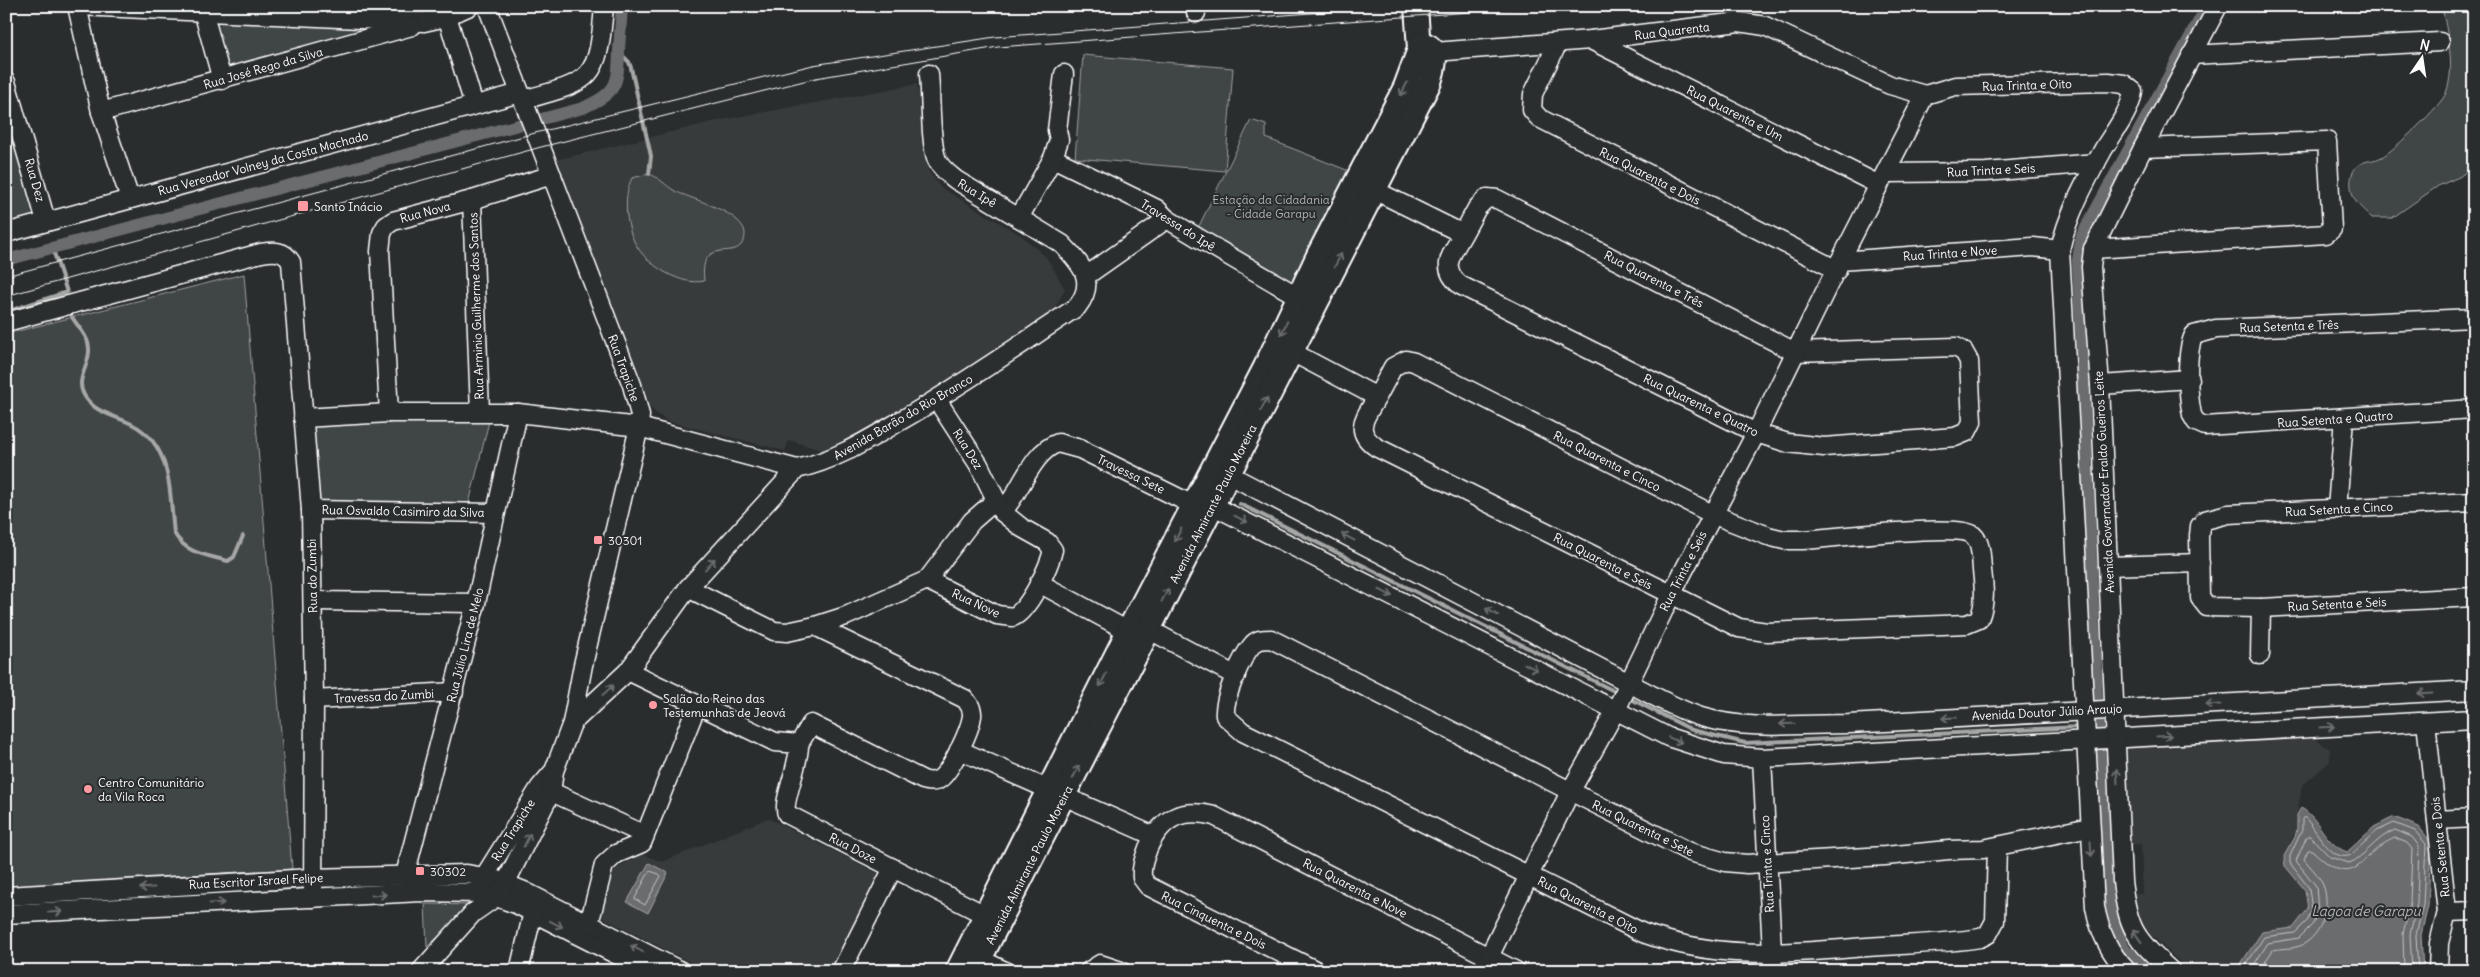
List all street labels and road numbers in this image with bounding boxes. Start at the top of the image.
street label: Rua Quarenta [1633,19,1711,43]
street label: Rua José Rego da Silva [202,44,325,92]
street label: Rua Trinta e Oito [1982,76,2072,94]
street label: Rua Quarenta e Um [1684,82,1786,144]
street label: Rua Vereador Volney da Costa Machado [156,128,370,198]
street label: Rua Quarenta e Dois [1597,144,1703,208]
street label: Rua Dez [22,156,48,204]
street label: Rua Trinta e Seis [1946,160,2036,180]
street label: Rua Ipê [955,176,999,210]
street label: Travessa do Ipê [1138,196,1218,254]
street label: Rua Nova [398,198,452,226]
street label: Rua Arminio Guilherme dos Santos [465,212,487,400]
street label: Rua Trinta e Nove [1902,242,1998,264]
street label: Rua Quarenta e Três [1602,247,1706,311]
street label: Rua Setenta e Três [2239,317,2339,335]
street label: Rua Trapiche [605,332,643,404]
street label: Avenida Barão do Rio Branco [831,371,975,463]
street label: Rua Quarenta e Quatro [1641,371,1761,440]
street label: Avenida Governador Eraldo Gueiros Leite [2091,371,2117,593]
street label: Rua Setenta e Quatro [2277,407,2394,431]
street label: Avenida Almirante Paulo Moreira [1166,422,1260,586]
street label: Rua Dez [950,426,986,472]
street label: Rua Quarenta e Cinco [1551,427,1663,495]
street label: Travessa Sete [1095,451,1167,497]
street label: Rua Setenta e Cinco [2285,499,2394,519]
street label: Rua Osvaldo Casimiro da Silva [321,502,485,520]
street label: Rua Trinta e Seis [1656,528,1710,614]
street label: Rua Quarenta e Seis [1551,530,1655,592]
street label: Rua do Zumbi [304,539,320,613]
street label: Rua Nove [950,585,1002,621]
street label: Rua Júlio Lira de Melo [443,586,487,704]
street label: Rua Setenta e Seis [2287,594,2387,614]
street label: Travessa do Zumbi [334,686,434,706]
street label: Avenida Doutor Júlio Araujo [1971,701,2123,723]
street label: Avenida Almirante Paulo Moreira [982,783,1076,947]
street label: Rua Trapiche [488,796,538,864]
street label: Rua Setenta e Dois [2427,796,2453,898]
street label: Rua Quarenta e Sete [1590,797,1696,859]
street label: Rua Trinta e Cinco [1757,815,1777,913]
street label: Rua Doze [827,830,879,866]
street label: Rua Quarenta e Nove [1300,855,1410,921]
street label: Rua Escritor Israel Felipe [188,870,324,892]
street label: Rua Quarenta e Oito [1535,873,1641,937]
street label: Rua Cinquenta e Dois [1159,888,1269,952]

